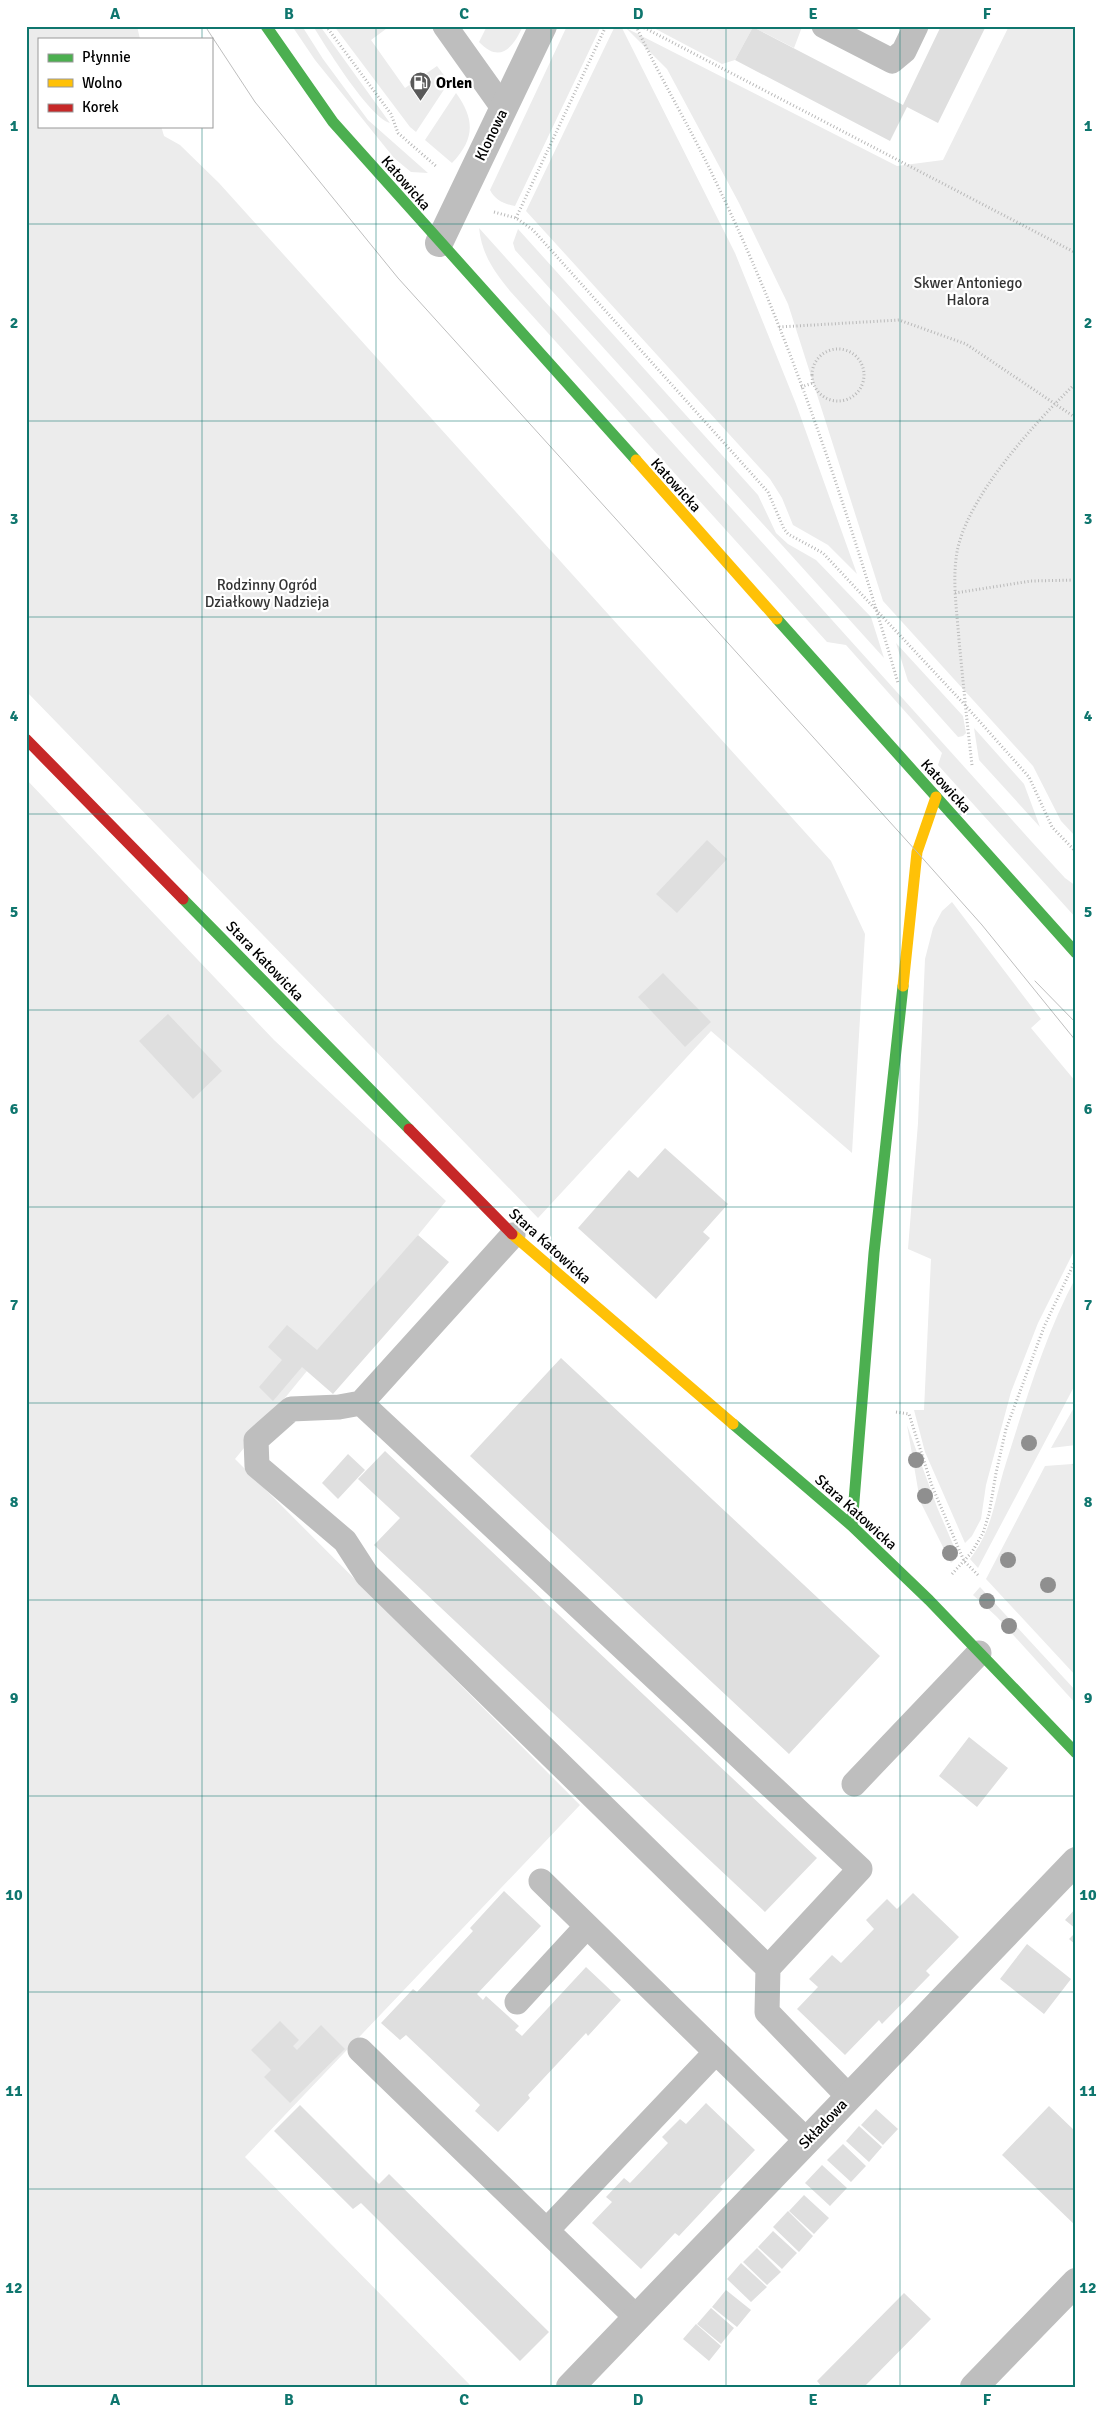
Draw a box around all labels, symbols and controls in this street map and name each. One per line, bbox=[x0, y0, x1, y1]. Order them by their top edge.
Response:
text: A bbox=[110, 4, 121, 24]
text: B bbox=[284, 4, 294, 24]
text: C bbox=[459, 4, 469, 24]
text: D bbox=[633, 4, 644, 24]
text: E bbox=[808, 4, 818, 24]
text: F bbox=[983, 4, 992, 24]
legend bbox=[38, 38, 212, 128]
text: Płynnie bbox=[82, 48, 131, 66]
fuel station icon: Orlen bbox=[408, 71, 432, 102]
text: Wolno bbox=[82, 74, 123, 92]
place label: Orlen bbox=[436, 74, 472, 92]
text: Korek bbox=[82, 98, 119, 116]
street label: Klonowa bbox=[471, 106, 511, 164]
text: 1 bbox=[10, 116, 19, 136]
text: 1 bbox=[1084, 116, 1093, 136]
street label: Katowicka bbox=[377, 152, 435, 214]
park label: Skwer Antoniego Halora bbox=[914, 274, 1022, 309]
text: 2 bbox=[10, 313, 18, 333]
text: 2 bbox=[1084, 313, 1092, 333]
street label: Katowicka bbox=[647, 454, 705, 516]
text: 3 bbox=[10, 509, 18, 529]
text: 3 bbox=[1084, 509, 1092, 529]
park label: Rodzinny Ogród Działkowy Nadzieja bbox=[205, 576, 329, 611]
text: 4 bbox=[10, 706, 19, 726]
text: 4 bbox=[1084, 706, 1093, 726]
street label: Katowicka bbox=[917, 755, 975, 817]
text: 5 bbox=[10, 902, 18, 922]
text: 5 bbox=[1084, 902, 1092, 922]
street label: Stara Katowicka bbox=[222, 917, 308, 1005]
text: 6 bbox=[10, 1099, 19, 1119]
text: 6 bbox=[1084, 1099, 1093, 1119]
street label: Stara Katowicka bbox=[505, 1205, 595, 1287]
text: 7 bbox=[10, 1295, 19, 1315]
text: 7 bbox=[1084, 1295, 1093, 1315]
street label: Stara Katowicka bbox=[811, 1471, 901, 1553]
text: 8 bbox=[10, 1492, 19, 1512]
text: 8 bbox=[1084, 1492, 1093, 1512]
text: 9 bbox=[10, 1688, 19, 1708]
text: 9 bbox=[1084, 1688, 1093, 1708]
text: 10 bbox=[5, 1885, 23, 1905]
text: 10 bbox=[1079, 1885, 1097, 1905]
text: 11 bbox=[5, 2081, 23, 2101]
text: 11 bbox=[1079, 2081, 1097, 2101]
street label: Składowa bbox=[795, 2095, 851, 2153]
text: 12 bbox=[5, 2278, 23, 2298]
text: 12 bbox=[1079, 2278, 1097, 2298]
text: A bbox=[110, 2390, 121, 2410]
text: B bbox=[284, 2390, 294, 2410]
text: C bbox=[459, 2390, 469, 2410]
text: D bbox=[633, 2390, 644, 2410]
text: E bbox=[808, 2390, 818, 2410]
text: F bbox=[983, 2390, 992, 2410]

